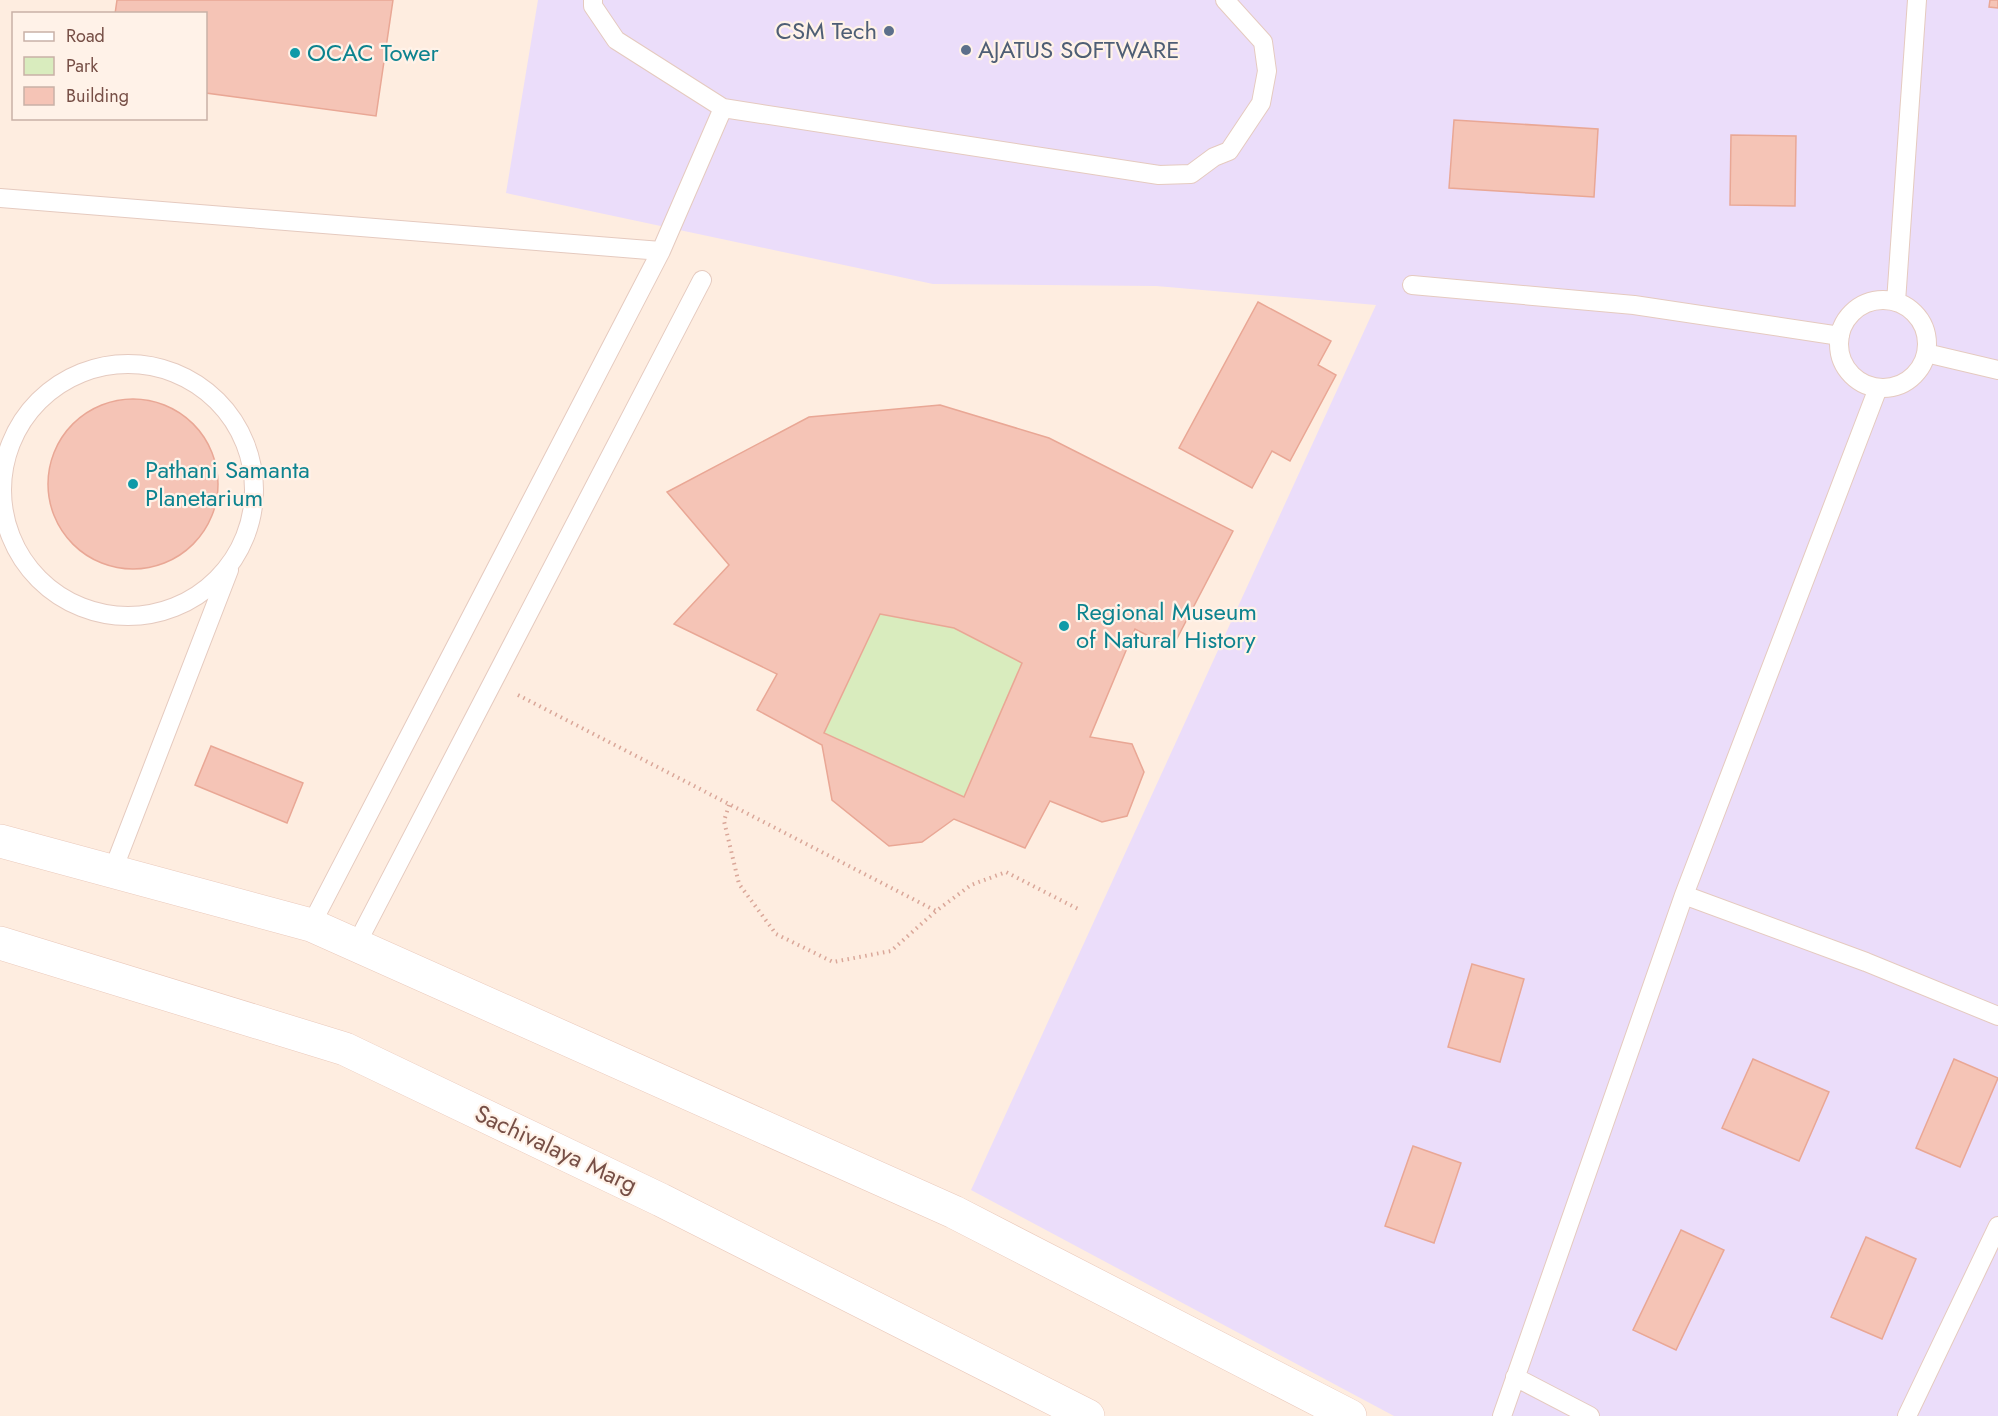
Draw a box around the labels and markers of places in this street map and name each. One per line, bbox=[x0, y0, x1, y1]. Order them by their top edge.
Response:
place label: CSM Tech bbox=[776, 13, 877, 48]
marker: CSM Tech bbox=[882, 24, 896, 38]
place label: AJATUS SOFTWARE bbox=[978, 32, 1179, 67]
place label: OCAC Tower bbox=[307, 35, 440, 70]
marker: AJATUS SOFTWARE bbox=[959, 43, 973, 57]
marker: OCAC Tower bbox=[288, 46, 302, 60]
place label: Pathani Samanta Planetarium bbox=[145, 452, 310, 515]
marker: Pathani Samanta Planetarium bbox=[126, 477, 140, 491]
place label: Regional Museum of Natural History bbox=[1076, 594, 1257, 657]
marker: Regional Museum of Natural History bbox=[1057, 619, 1071, 633]

